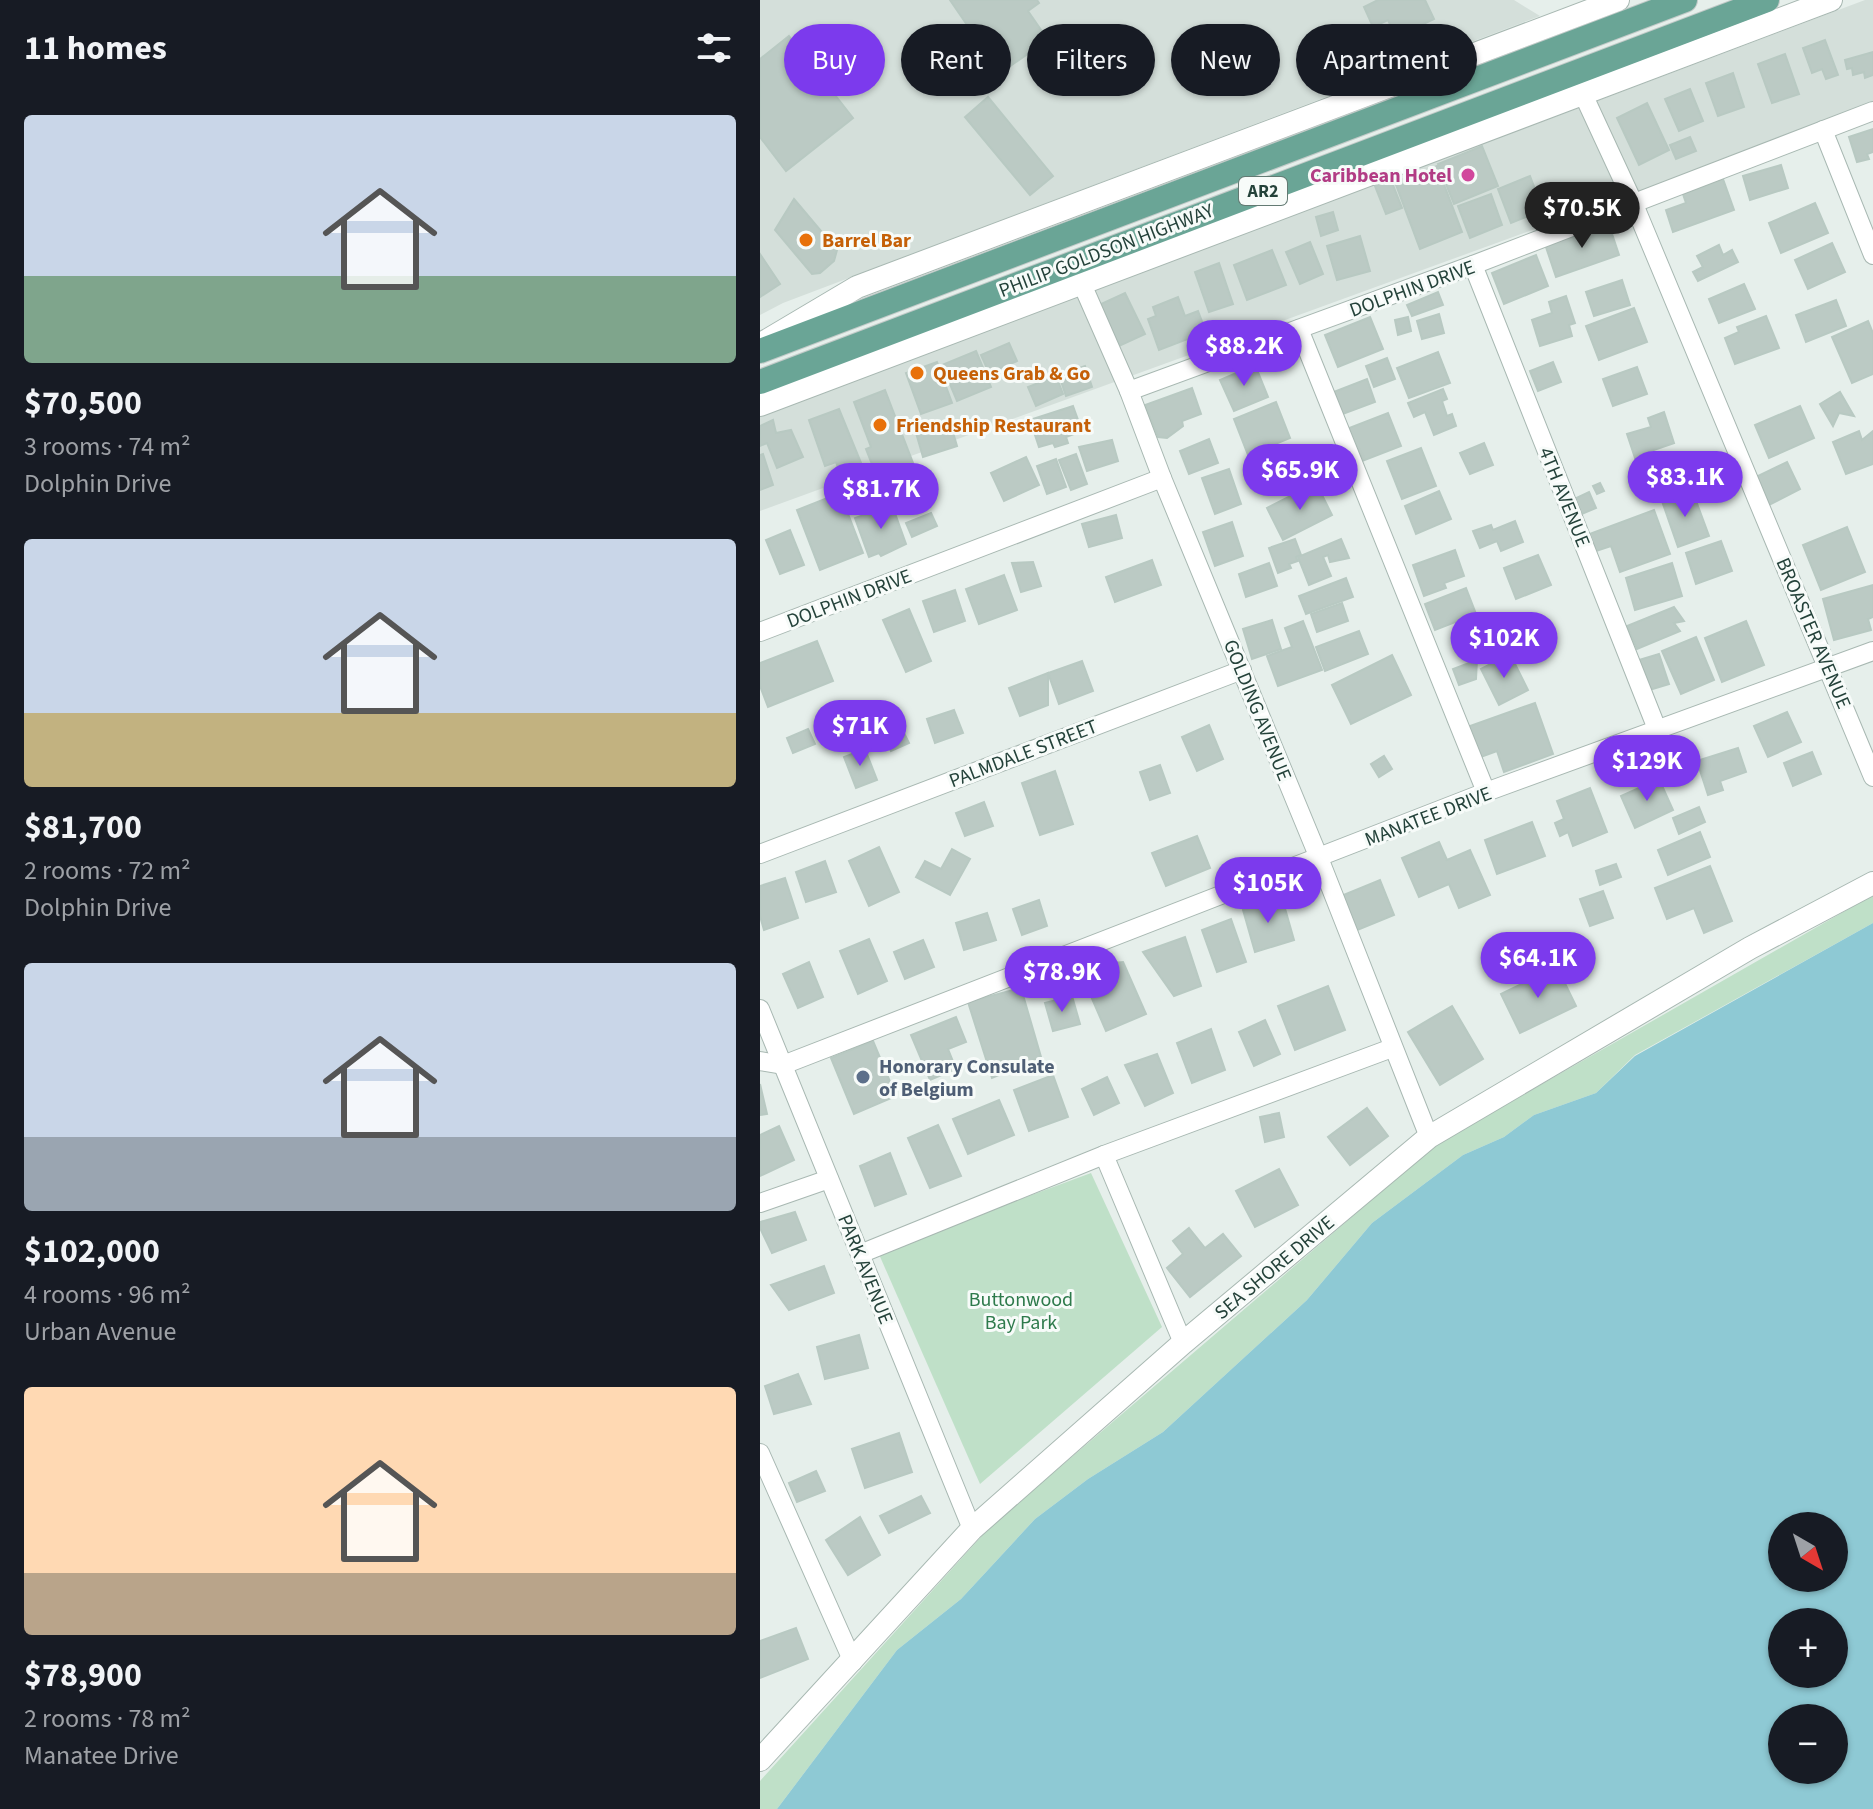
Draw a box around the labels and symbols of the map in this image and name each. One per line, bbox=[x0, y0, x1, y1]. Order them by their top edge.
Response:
place label: Caribbean Hotel bbox=[1310, 162, 1452, 190]
marker: Caribbean Hotel bbox=[1459, 166, 1477, 184]
road number: AR2 bbox=[1239, 177, 1287, 205]
pin: $70.5K bbox=[1517, 182, 1647, 250]
street label: PHILIP GOLDSON HIGHWAY bbox=[995, 197, 1218, 305]
place label: Barrel Bar bbox=[822, 227, 911, 255]
marker: Barrel Bar bbox=[797, 231, 815, 249]
street label: DOLPHIN DRIVE bbox=[1346, 253, 1479, 325]
pin: $88.2K bbox=[1179, 320, 1309, 388]
place label: Queens Grab & Go bbox=[933, 360, 1090, 388]
marker: Queens Grab & Go bbox=[908, 364, 926, 382]
place label: Friendship Restaurant bbox=[896, 412, 1091, 440]
marker: Friendship Restaurant bbox=[871, 416, 889, 434]
street label: 4TH AVENUE bbox=[1531, 443, 1597, 552]
pin: $65.9K bbox=[1235, 444, 1365, 512]
pin: $83.1K bbox=[1620, 451, 1750, 519]
pin: $81.7K bbox=[816, 463, 946, 531]
street label: BROASTER AVENUE bbox=[1769, 553, 1858, 713]
street label: DOLPHIN DRIVE bbox=[783, 562, 916, 636]
pin: $102K bbox=[1448, 612, 1560, 680]
street label: GOLDING AVENUE bbox=[1216, 636, 1298, 785]
pin: $71K bbox=[813, 700, 907, 768]
street label: PALMDALE STREET bbox=[945, 713, 1102, 795]
pin: $129K bbox=[1591, 735, 1703, 803]
street label: MANATEE DRIVE bbox=[1361, 780, 1496, 854]
pin: $105K bbox=[1212, 857, 1324, 925]
pin: $64.1K bbox=[1473, 932, 1603, 1000]
pin: $78.9K bbox=[997, 946, 1127, 1014]
place label: Honorary Consulate of Belgium bbox=[879, 1053, 1055, 1104]
marker: Honorary Consulate of Belgium bbox=[854, 1068, 872, 1086]
street label: SEA SHORE DRIVE bbox=[1209, 1209, 1341, 1326]
street label: PARK AVENUE bbox=[830, 1210, 900, 1328]
park label: Buttonwood Bay Park bbox=[969, 1286, 1073, 1337]
north arrow bbox=[1768, 1512, 1848, 1592]

